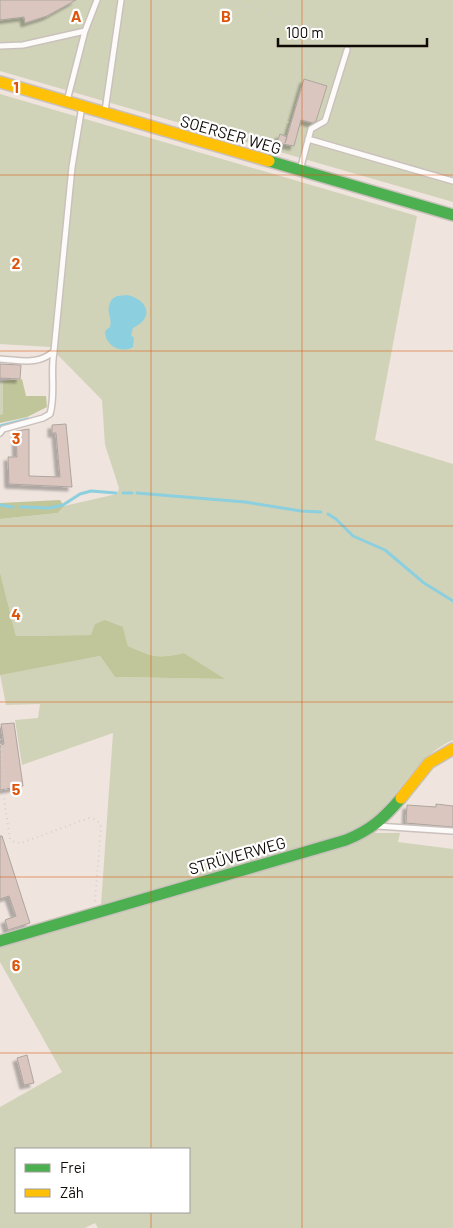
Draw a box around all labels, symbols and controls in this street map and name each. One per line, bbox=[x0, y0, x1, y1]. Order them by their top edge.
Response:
text: A bbox=[71, 6, 82, 25]
text: B bbox=[221, 6, 231, 25]
scale bar bbox=[278, 15, 427, 47]
text: 100 m bbox=[286, 23, 324, 41]
text: 1 bbox=[13, 77, 19, 96]
street label: SOERSER WEG bbox=[178, 111, 284, 157]
text: 2 bbox=[12, 253, 21, 272]
text: 3 bbox=[12, 428, 20, 447]
text: 4 bbox=[11, 604, 21, 623]
text: 5 bbox=[12, 779, 21, 798]
street label: STRÜVERWEG bbox=[186, 832, 288, 878]
text: 6 bbox=[12, 955, 21, 974]
legend bbox=[15, 1148, 190, 1213]
text: Frei bbox=[60, 1158, 86, 1176]
text: Zäh bbox=[60, 1183, 84, 1201]

